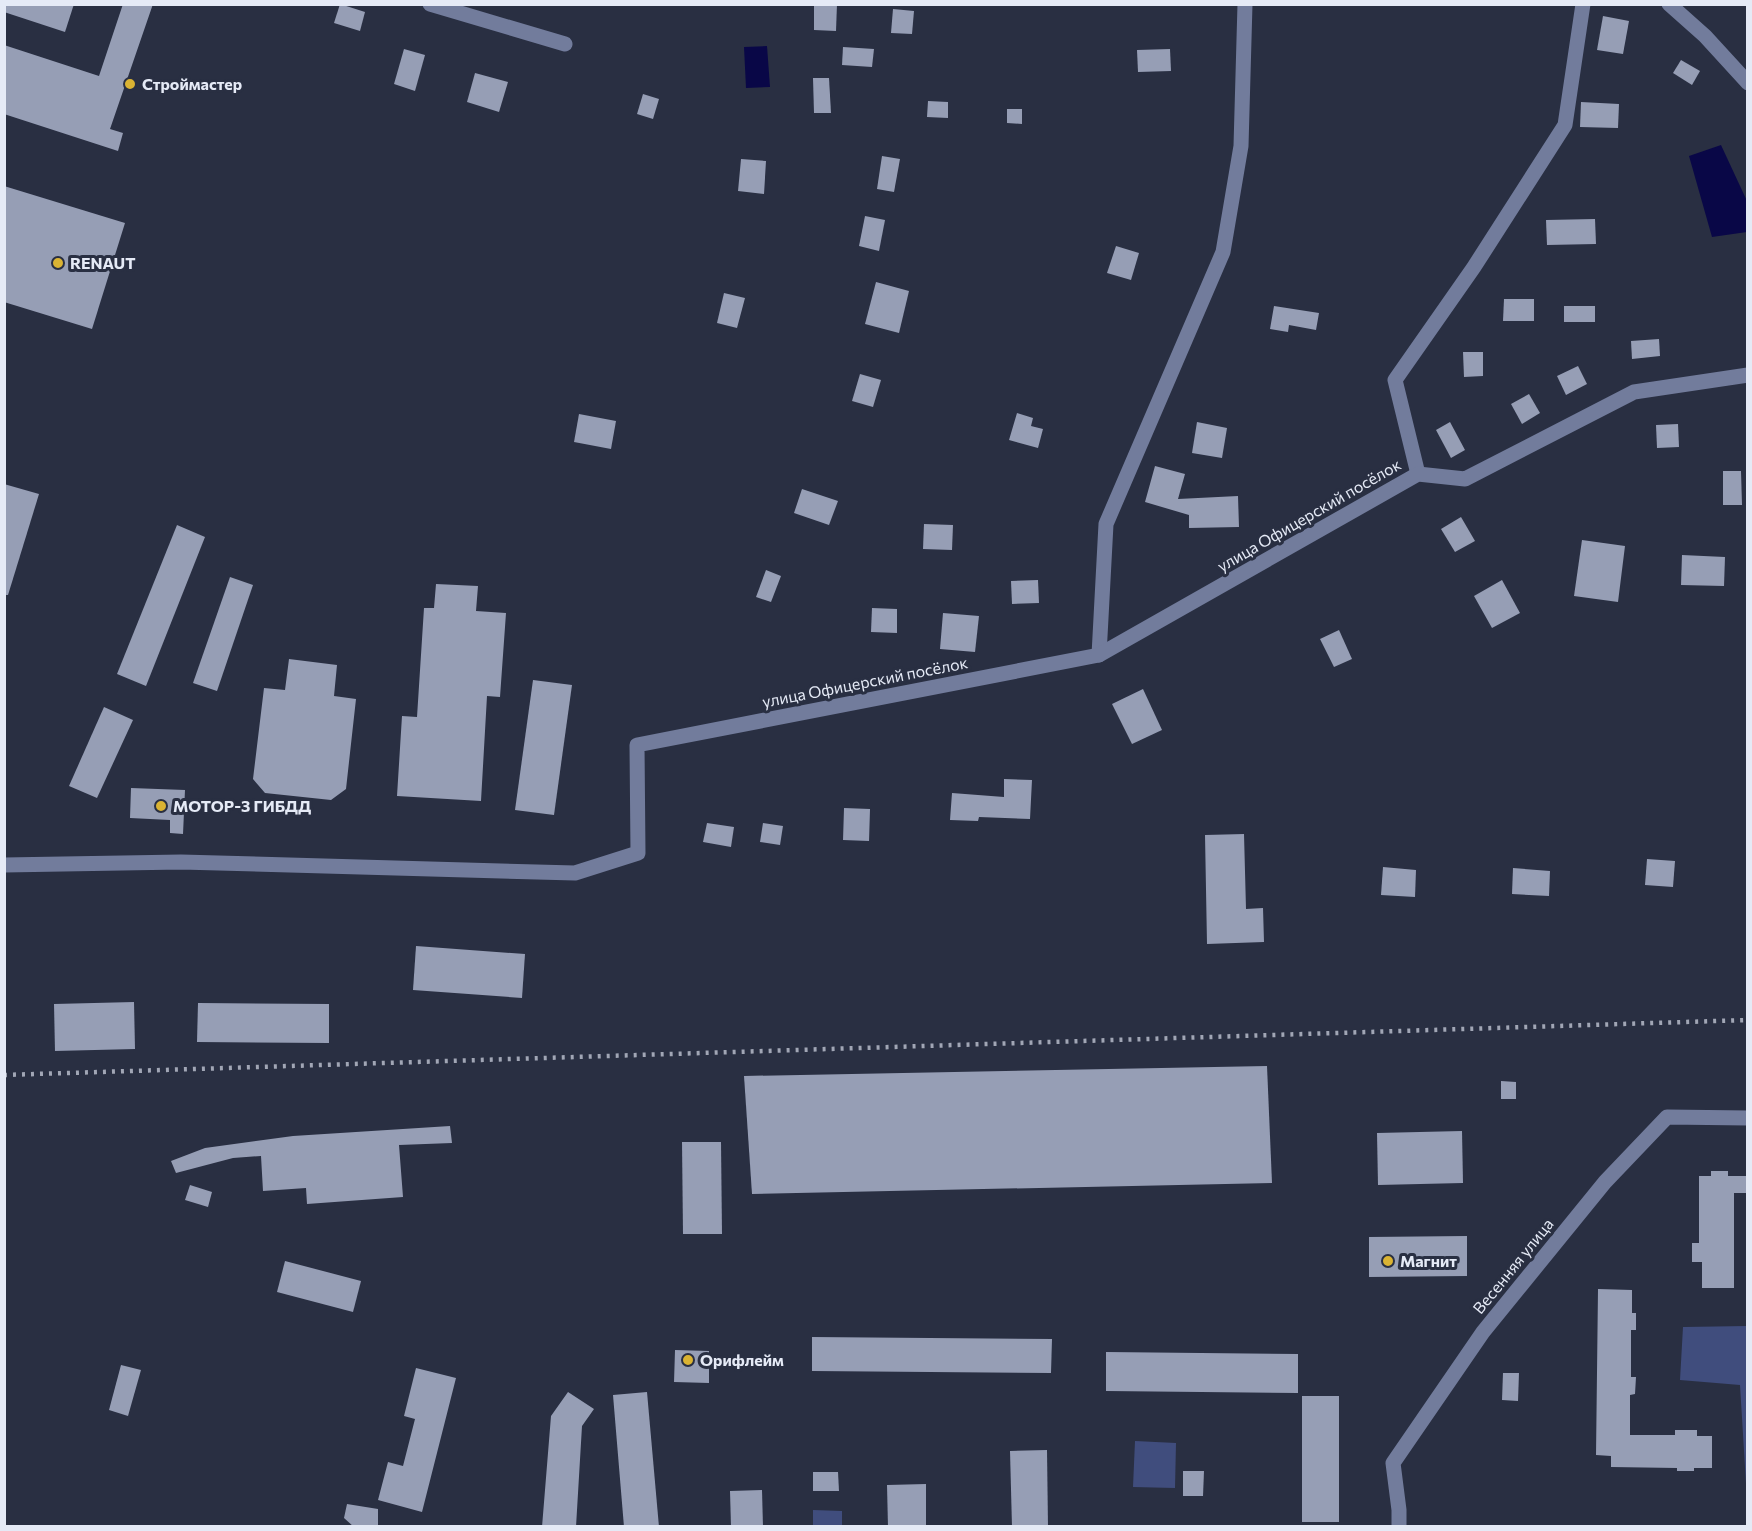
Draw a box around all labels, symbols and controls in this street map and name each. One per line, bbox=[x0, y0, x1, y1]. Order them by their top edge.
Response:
place label: Строймастер bbox=[142, 74, 242, 93]
marker: Строймастер bbox=[123, 77, 137, 91]
place label: RENAUT bbox=[70, 253, 136, 272]
marker: RENAUT bbox=[51, 256, 65, 270]
street label: улица Офицерский посёлок bbox=[1213, 454, 1404, 575]
street label: улица Офицерский посёлок bbox=[760, 652, 970, 711]
place label: МОТОР-3 ГИБДД bbox=[173, 796, 311, 815]
marker: МОТОР-3 ГИБДД bbox=[154, 799, 168, 813]
street label: Весенняя улица bbox=[1468, 1214, 1557, 1317]
place label: Магнит bbox=[1400, 1251, 1457, 1270]
marker: Магнит bbox=[1381, 1254, 1395, 1268]
place label: Орифлейм bbox=[700, 1350, 784, 1369]
marker: Орифлейм bbox=[681, 1353, 695, 1367]

